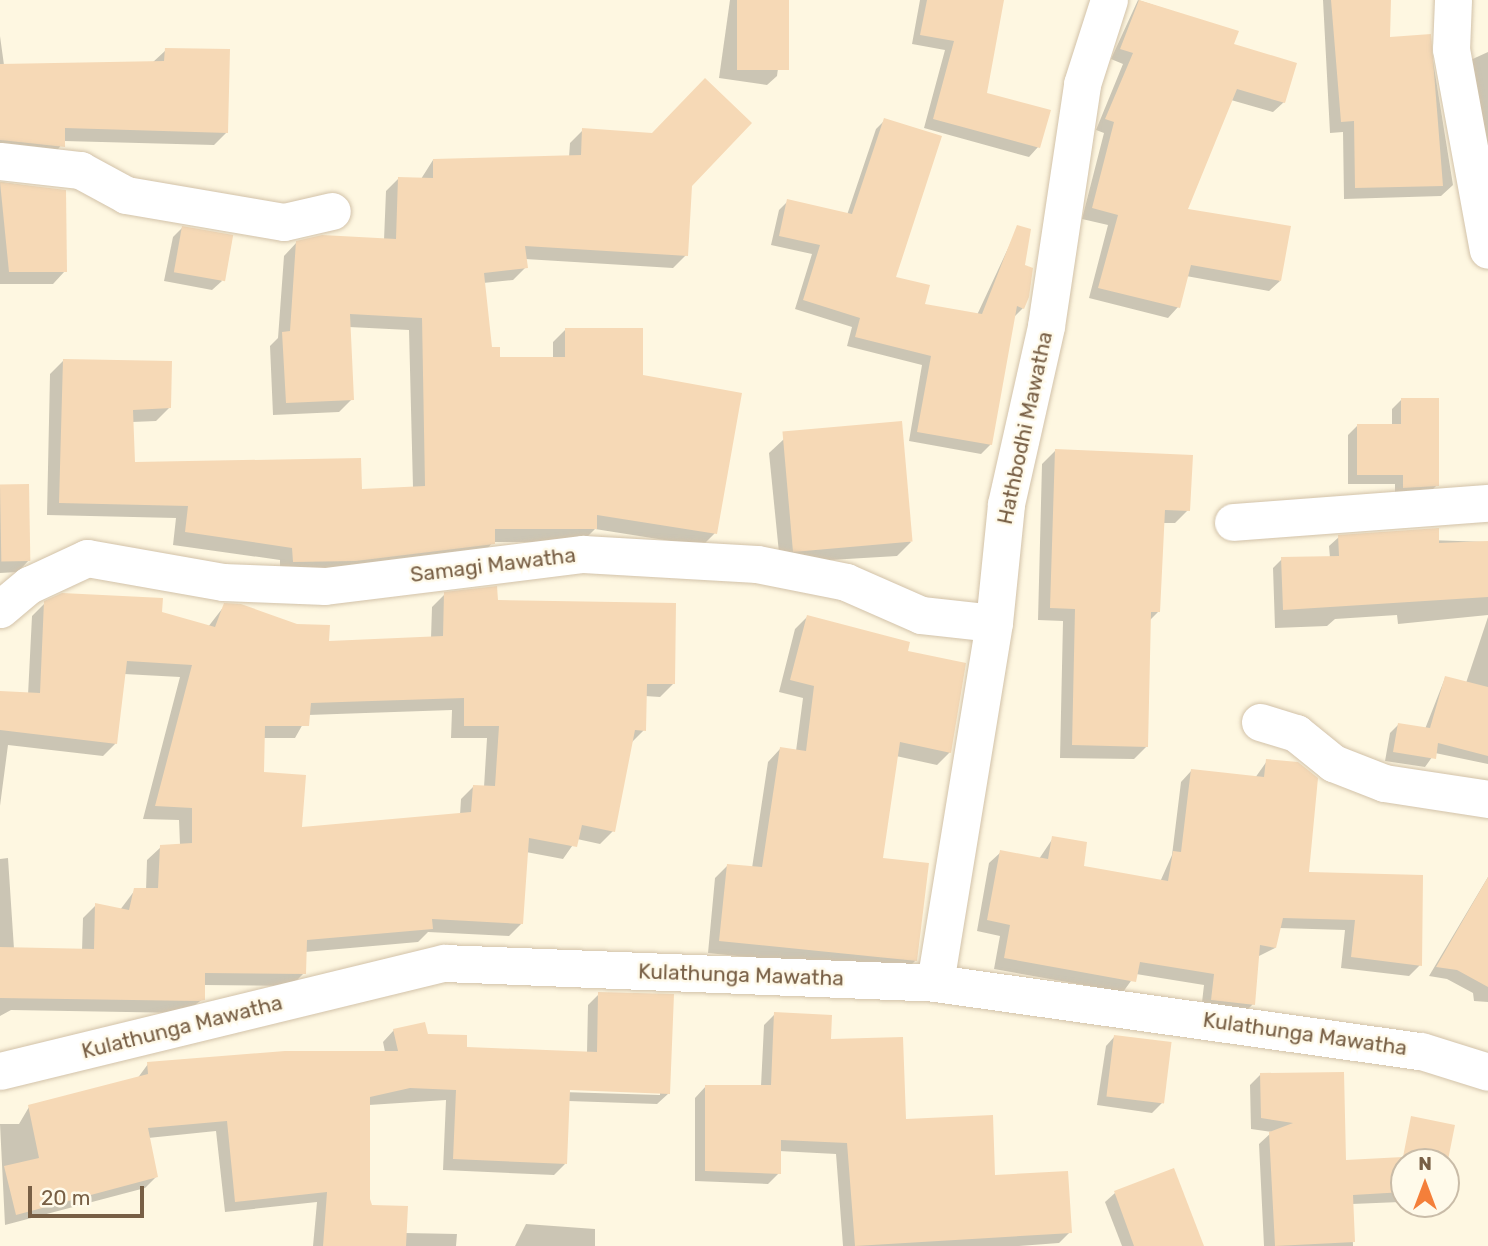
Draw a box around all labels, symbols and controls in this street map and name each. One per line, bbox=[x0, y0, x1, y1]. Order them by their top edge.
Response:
street label: Hathbodhi Mawatha bbox=[992, 329, 1058, 527]
street label: Samagi Mawatha bbox=[409, 542, 577, 588]
street label: Kulathunga Mawatha bbox=[638, 959, 844, 991]
street label: Kulathunga Mawatha bbox=[79, 990, 285, 1064]
street label: Kulathunga Mawatha bbox=[1201, 1007, 1409, 1061]
north arrow bbox=[1390, 1148, 1460, 1218]
text: N bbox=[1418, 1152, 1432, 1175]
scale bar bbox=[32, 1172, 147, 1216]
text: 20 m bbox=[41, 1185, 90, 1210]

